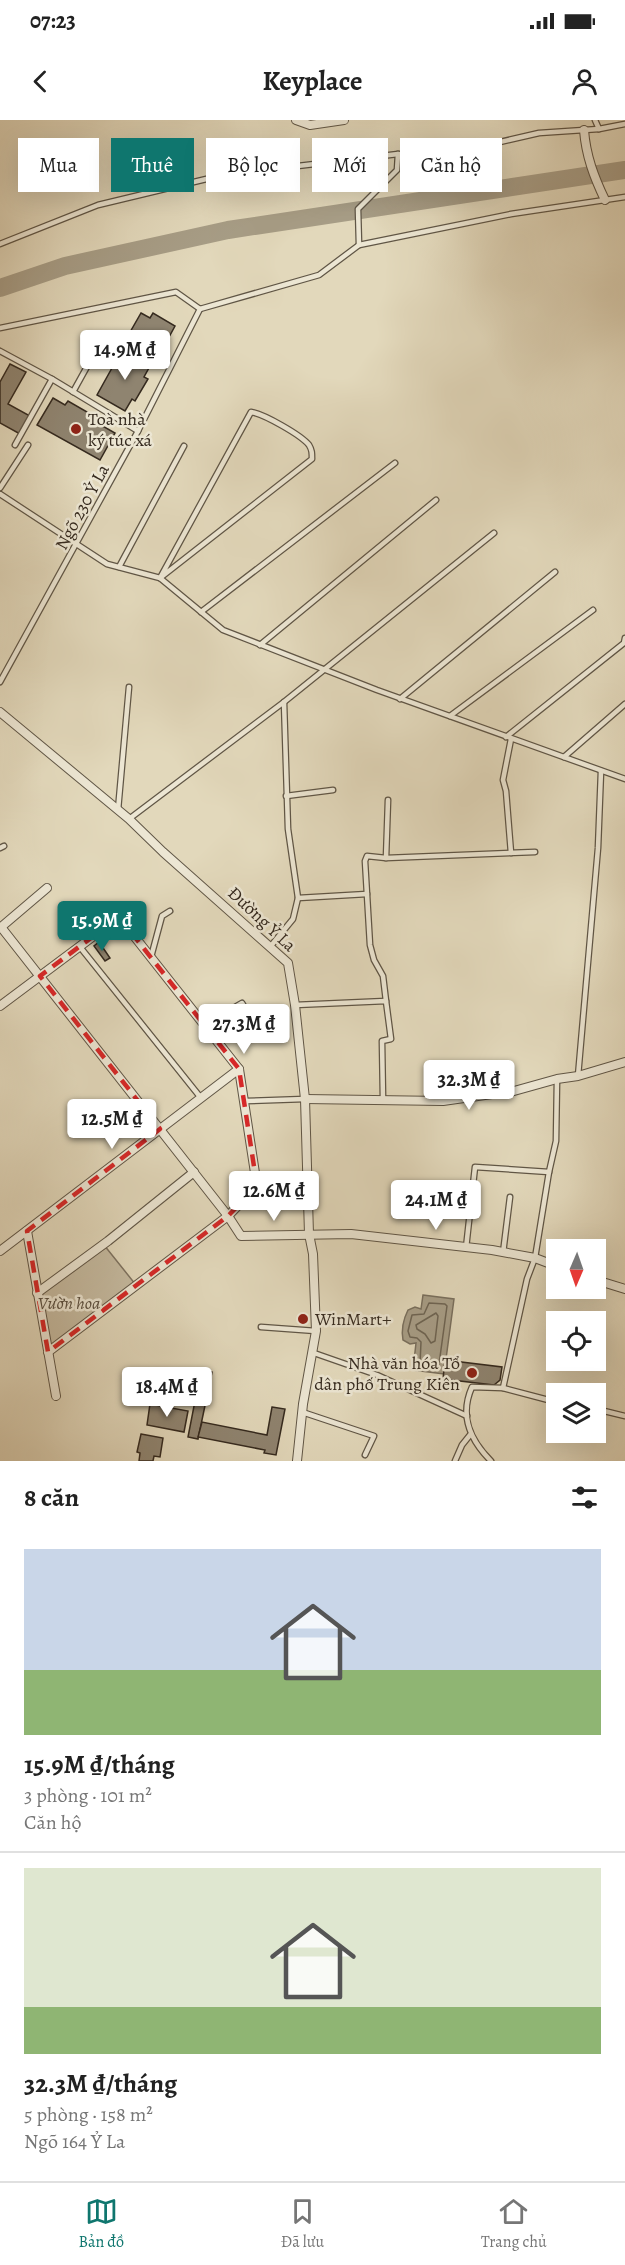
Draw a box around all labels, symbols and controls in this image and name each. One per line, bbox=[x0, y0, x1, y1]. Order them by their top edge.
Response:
text: 07:23 bbox=[30, 6, 76, 36]
text: Keyplace bbox=[262, 63, 363, 99]
icon: back bbox=[24, 65, 57, 98]
icon: person bbox=[568, 65, 601, 98]
chip: Mua bbox=[18, 138, 99, 192]
chip: Thuê bbox=[111, 138, 194, 192]
chip: Bộ lọc bbox=[206, 138, 300, 192]
chip: Mới bbox=[312, 138, 388, 192]
chip: Căn hộ bbox=[400, 138, 502, 192]
pin: 14.9M ₫ bbox=[70, 330, 180, 381]
text: 14.9M ₫ bbox=[94, 336, 156, 363]
place label: Toà nhà ký túc xá bbox=[88, 407, 153, 452]
marker: Toà nhà ký túc xá bbox=[69, 422, 83, 436]
street label: Ngõ 230 Ỷ La bbox=[49, 459, 115, 554]
street label: Đường Ỷ La bbox=[223, 881, 302, 957]
pin: 15.9M ₫ bbox=[47, 901, 157, 952]
text: 15.9M ₫ bbox=[72, 907, 132, 934]
pin: 27.3M ₫ bbox=[189, 1004, 299, 1055]
text: 27.3M ₫ bbox=[213, 1010, 275, 1037]
pin: 32.3M ₫ bbox=[414, 1060, 524, 1111]
text: 32.3M ₫ bbox=[438, 1066, 500, 1093]
pin: 12.5M ₫ bbox=[57, 1099, 167, 1150]
text: 12.5M ₫ bbox=[81, 1105, 143, 1132]
pin: 12.6M ₫ bbox=[219, 1171, 329, 1222]
text: 12.6M ₫ bbox=[243, 1177, 305, 1204]
pin: 24.1M ₫ bbox=[381, 1180, 491, 1231]
text: 24.1M ₫ bbox=[405, 1186, 467, 1213]
north arrow bbox=[546, 1239, 606, 1299]
map controls bbox=[546, 1239, 606, 1443]
park label: Vườn hoa bbox=[38, 1291, 100, 1315]
place label: WinMart+ bbox=[314, 1307, 391, 1331]
button: locate bbox=[546, 1311, 606, 1371]
marker: WinMart+ bbox=[296, 1312, 310, 1326]
place label: Nhà văn hóa Tổ dân phố Trung Kiên bbox=[314, 1351, 460, 1396]
marker: Nhà văn hóa Tổ dân phố Trung Kiên bbox=[465, 1366, 479, 1380]
pin: 18.4M ₫ bbox=[112, 1367, 222, 1418]
text: 18.4M ₫ bbox=[136, 1373, 198, 1400]
button: layers bbox=[546, 1383, 606, 1443]
text: 8 căn bbox=[24, 1480, 79, 1515]
icon: filters bbox=[568, 1481, 601, 1514]
icon: home bbox=[259, 1588, 367, 1696]
text: 15.9M ₫/tháng bbox=[24, 1747, 175, 1782]
text: 3 phòng · 101 m² bbox=[24, 1782, 152, 1809]
text: Căn hộ bbox=[24, 1809, 81, 1836]
icon: home bbox=[259, 1907, 367, 2015]
text: 32.3M ₫/tháng bbox=[24, 2066, 177, 2101]
text: 5 phòng · 158 m² bbox=[24, 2101, 153, 2128]
text: Ngõ 164 Ỷ La bbox=[24, 2128, 125, 2155]
tab: Bản đồ bbox=[78, 2195, 124, 2253]
tab: Đã lưu bbox=[281, 2195, 324, 2253]
tab: Trang chủ bbox=[481, 2195, 547, 2253]

